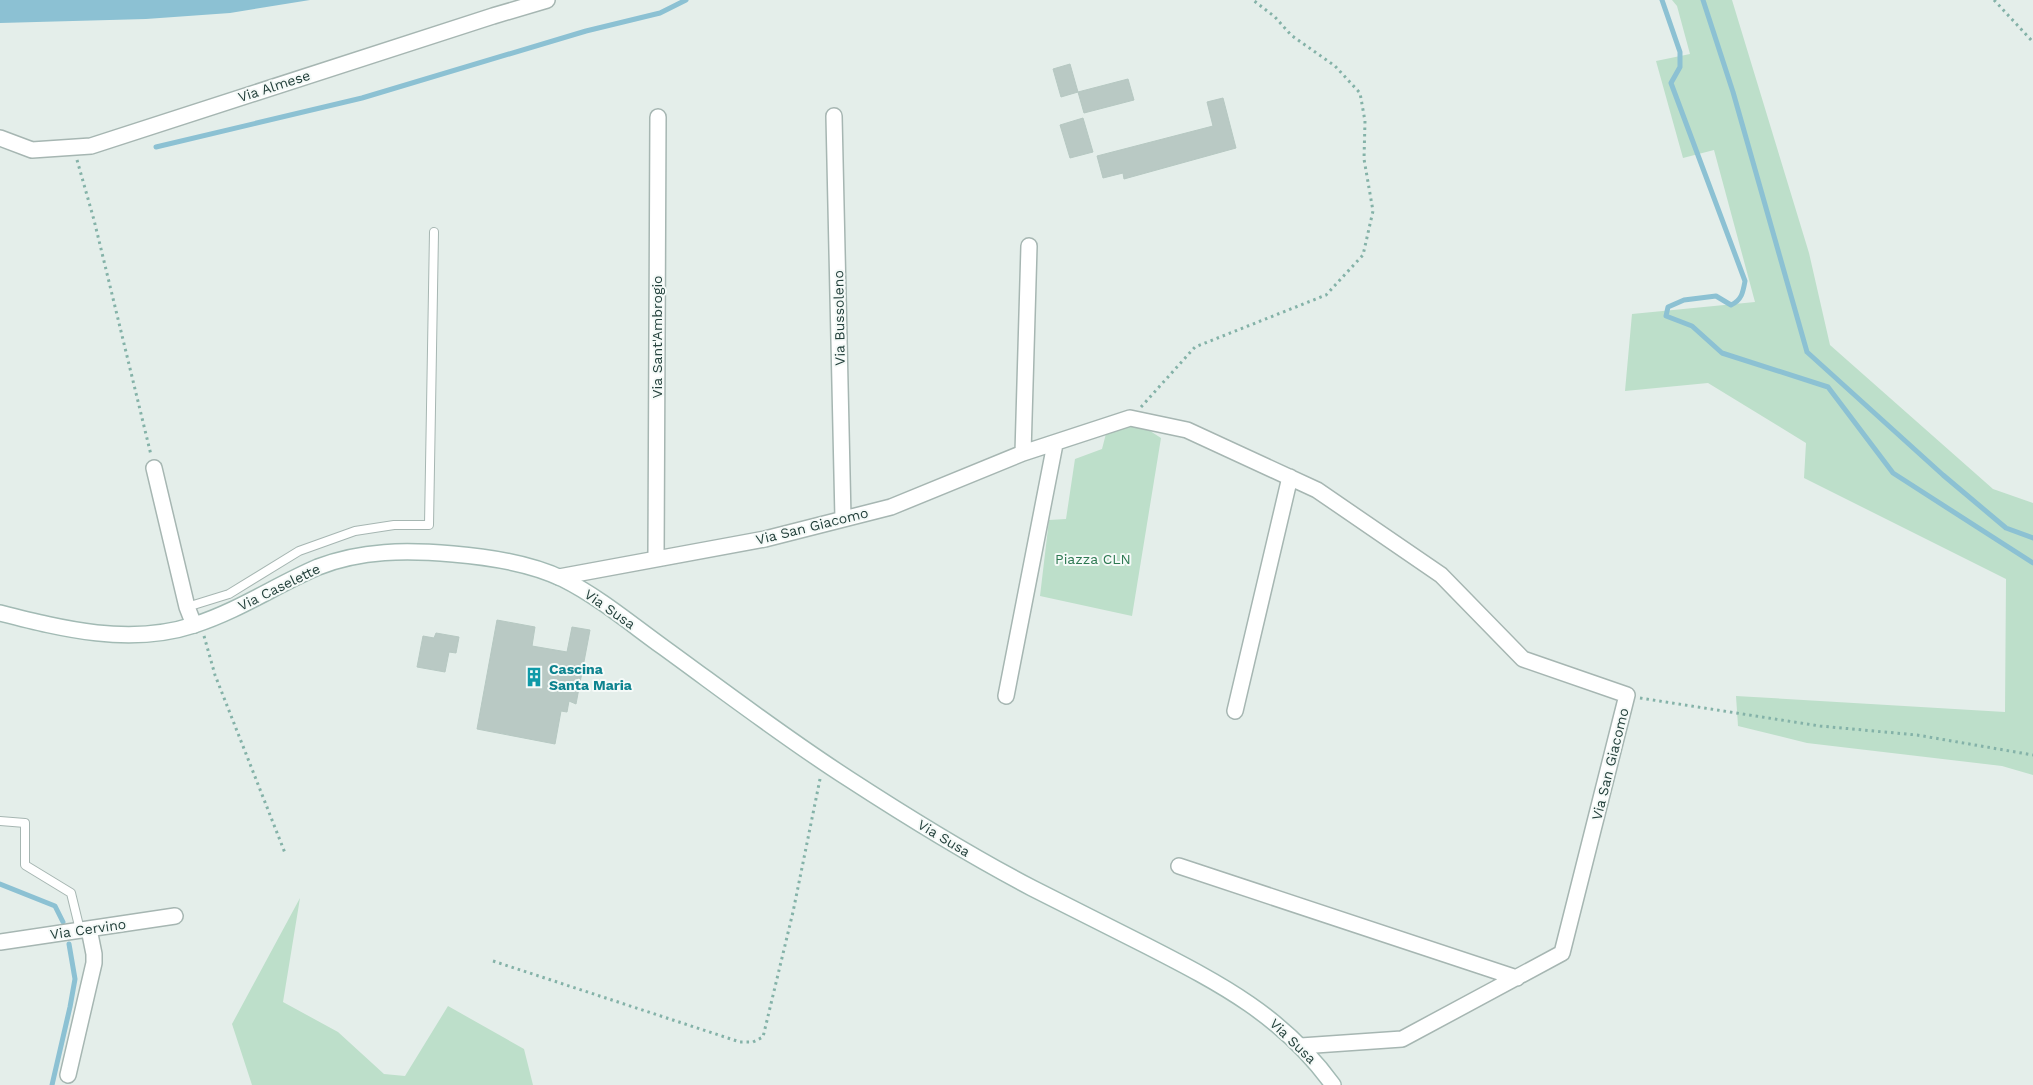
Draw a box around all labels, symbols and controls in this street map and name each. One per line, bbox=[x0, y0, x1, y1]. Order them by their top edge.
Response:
street label: Via Almese bbox=[236, 67, 312, 105]
street label: Via Bussoleno bbox=[830, 270, 848, 366]
street label: Via Sant'Ambrogio bbox=[649, 275, 665, 399]
street label: Via San Giacomo bbox=[754, 504, 870, 548]
park label: Piazza CLN bbox=[1055, 551, 1131, 567]
street label: Via Caselette bbox=[235, 560, 323, 614]
street label: Via Susa bbox=[582, 586, 638, 632]
place label: Cascina Santa Maria bbox=[549, 661, 633, 693]
building icon: Cascina Santa Maria bbox=[523, 666, 545, 688]
street label: Via San Giacomo bbox=[1588, 706, 1632, 822]
street label: Via Susa bbox=[915, 816, 973, 860]
street label: Via Cervino bbox=[49, 916, 127, 942]
street label: Via Susa bbox=[1267, 1015, 1319, 1067]

